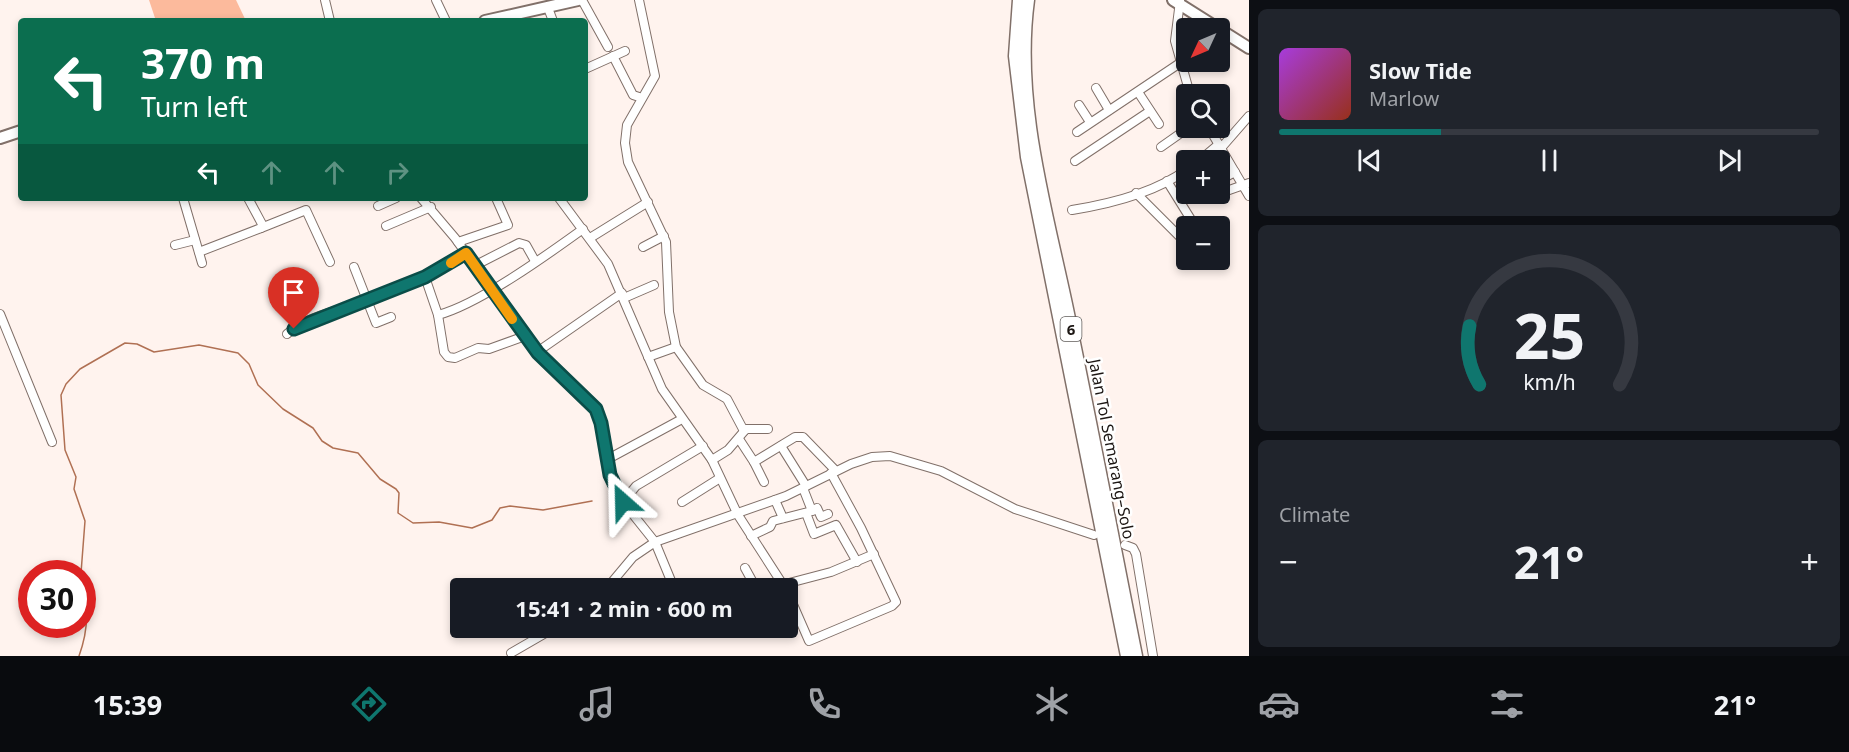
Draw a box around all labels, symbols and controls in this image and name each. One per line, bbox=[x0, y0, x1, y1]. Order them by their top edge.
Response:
north arrow bbox=[1176, 18, 1230, 72]
map controls bbox=[1176, 18, 1230, 270]
text: 370 m bbox=[141, 34, 265, 91]
icon: left bbox=[42, 42, 120, 120]
text: Slow Tide bbox=[1369, 55, 1472, 85]
button: search bbox=[1176, 84, 1230, 138]
text: Marlow bbox=[1369, 85, 1439, 112]
text: Turn left bbox=[141, 88, 247, 125]
icon: previous bbox=[1353, 144, 1386, 177]
icon: pause bbox=[1533, 144, 1566, 177]
icon: next bbox=[1713, 144, 1746, 177]
button: + bbox=[1176, 150, 1230, 204]
icon: left bbox=[192, 156, 225, 189]
icon: ahead bbox=[255, 156, 288, 189]
icon: ahead bbox=[318, 156, 351, 189]
icon: right bbox=[381, 156, 414, 189]
button: − bbox=[1176, 216, 1230, 270]
pin bbox=[268, 267, 319, 329]
icon: arrive bbox=[277, 276, 310, 309]
text: 25 bbox=[1513, 292, 1585, 377]
road number: 6 bbox=[1060, 317, 1082, 341]
street label: Jalan Tol Semarang–Solo bbox=[1083, 355, 1140, 541]
text: km/h bbox=[1523, 367, 1575, 396]
position arrow bbox=[591, 470, 655, 534]
text: Climate bbox=[1279, 501, 1350, 528]
text: 21° bbox=[1514, 531, 1584, 592]
text: − bbox=[1279, 539, 1298, 584]
text: + bbox=[1800, 539, 1819, 584]
speed limit sign: 30 bbox=[18, 560, 96, 638]
text: 15:41 · 2 min · 600 m bbox=[515, 593, 733, 623]
icon: directions bbox=[348, 683, 390, 725]
icon: music bbox=[576, 683, 618, 725]
icon: phone bbox=[803, 683, 845, 725]
icon: climate bbox=[1031, 683, 1073, 725]
icon: car bbox=[1258, 683, 1300, 725]
icon: filters bbox=[1486, 683, 1528, 725]
text: 15:39 bbox=[93, 686, 162, 723]
text: 21° bbox=[1714, 686, 1756, 723]

